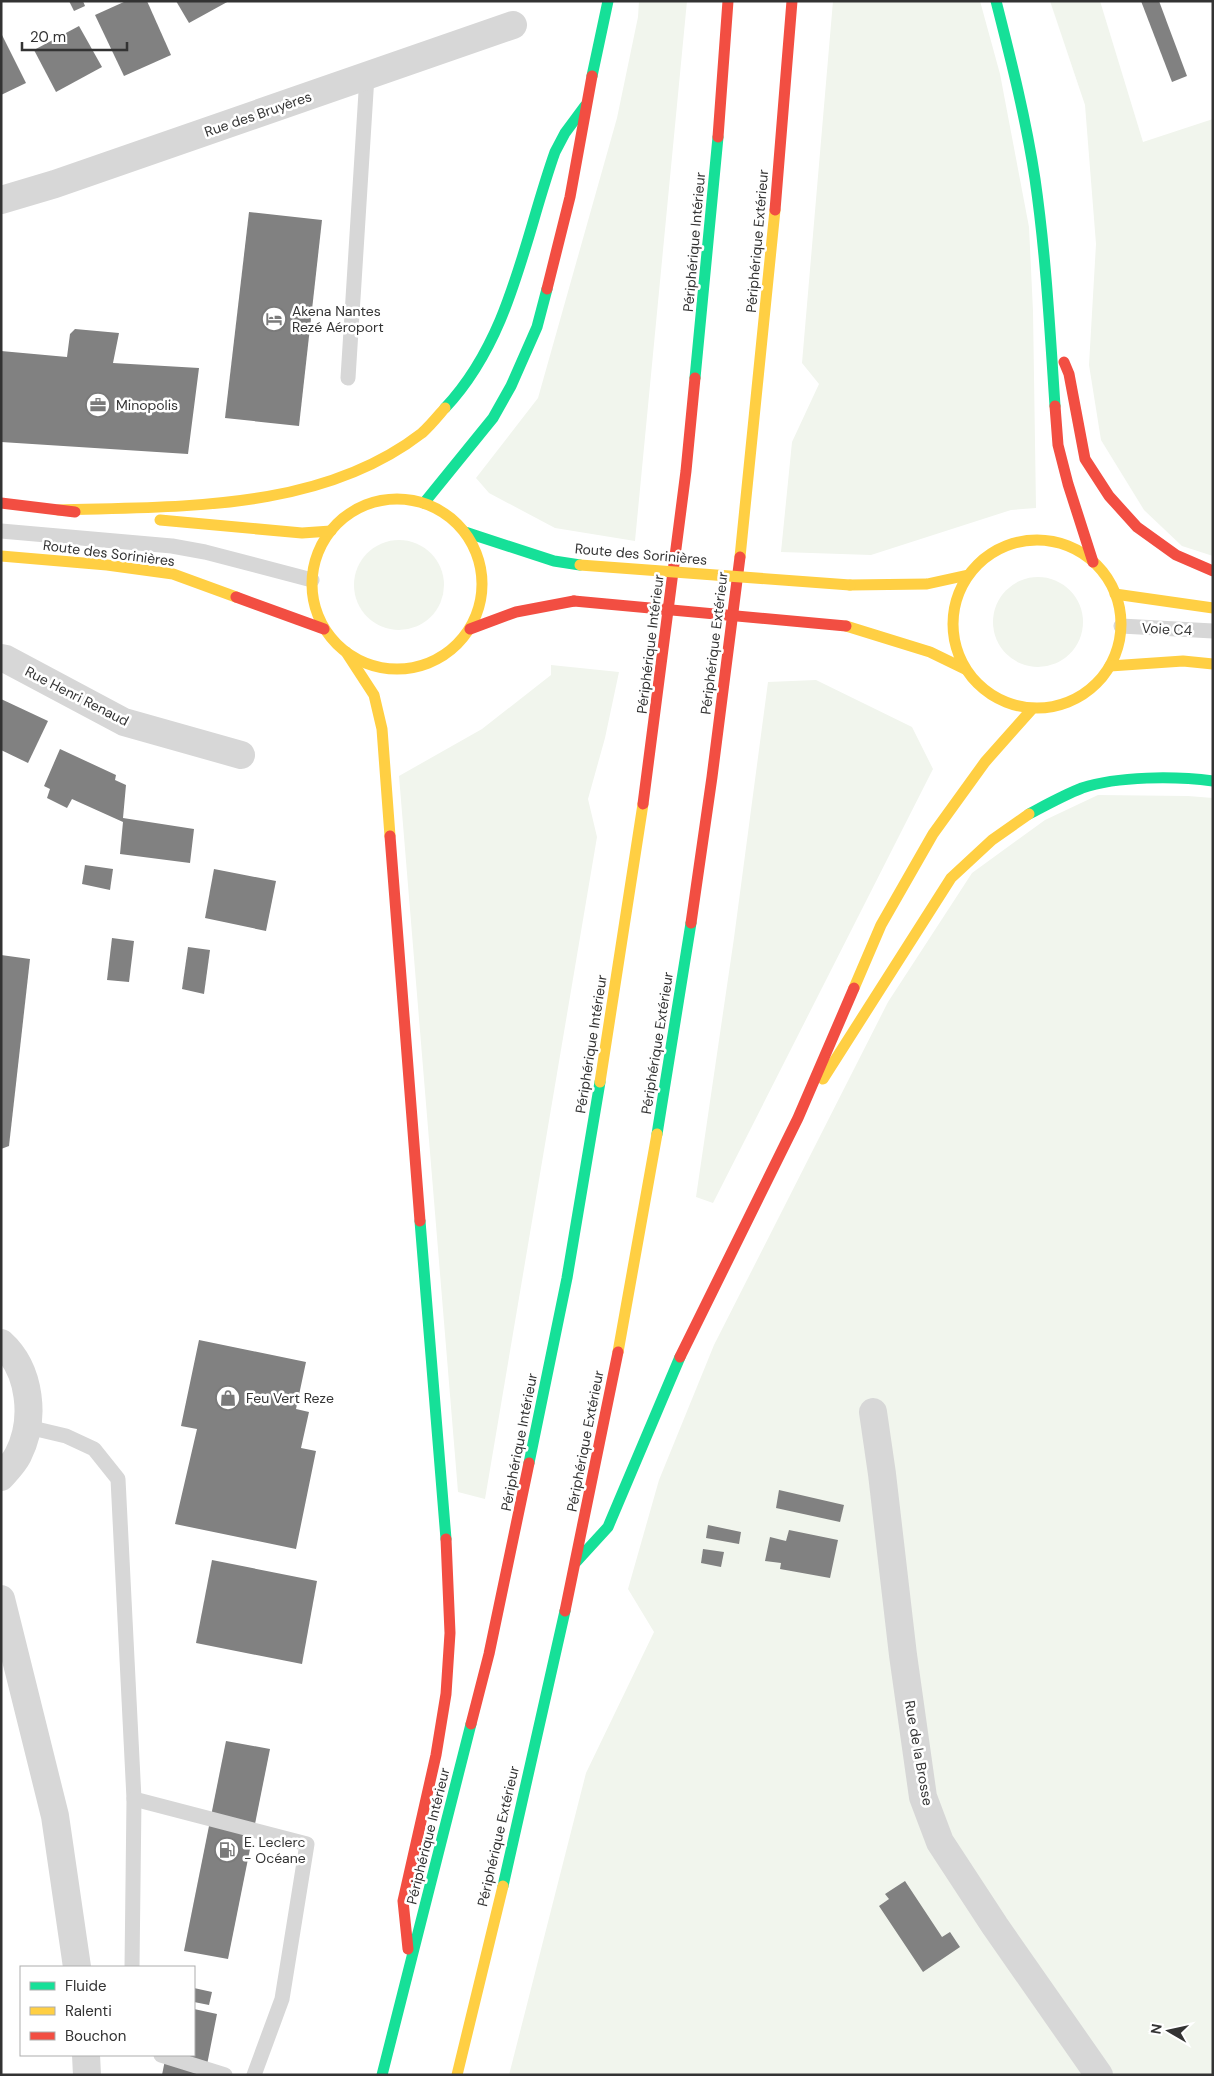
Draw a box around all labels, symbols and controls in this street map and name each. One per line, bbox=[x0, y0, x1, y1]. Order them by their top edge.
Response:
scale bar bbox=[22, 20, 128, 52]
text: 20 m bbox=[30, 27, 66, 47]
street label: Rue des Bruyères bbox=[202, 87, 314, 141]
street label: Périphérique Extérieur bbox=[742, 169, 772, 313]
street label: Périphérique Intérieur bbox=[679, 171, 709, 313]
place label: Akena Nantes Rezé Aéroport bbox=[292, 302, 384, 336]
hotel icon: Akena Nantes Rezé Aéroport bbox=[261, 306, 287, 332]
office icon: Minopolis bbox=[85, 392, 111, 418]
place label: Minopolis bbox=[116, 396, 178, 414]
street label: Route des Sorinières bbox=[42, 536, 176, 570]
street label: Route des Sorinières bbox=[574, 539, 708, 569]
street label: Périphérique Extérieur bbox=[696, 571, 732, 715]
street label: Périphérique Intérieur bbox=[633, 573, 667, 715]
street label: Voie C4 bbox=[1141, 619, 1193, 639]
street label: Rue Henri Renaud bbox=[22, 662, 132, 730]
street label: Périphérique Extérieur bbox=[637, 971, 677, 1115]
street label: Périphérique Intérieur bbox=[571, 973, 611, 1115]
street label: Périphérique Extérieur bbox=[562, 1369, 608, 1513]
street label: Périphérique Intérieur bbox=[497, 1371, 541, 1513]
shop icon: Feu Vert Reze bbox=[215, 1385, 241, 1411]
place label: Feu Vert Reze bbox=[246, 1389, 334, 1407]
street label: Rue de la Brosse bbox=[901, 1699, 937, 1807]
street label: Périphérique Extérieur bbox=[473, 1764, 523, 1908]
street label: Périphérique Intérieur bbox=[402, 1766, 454, 1906]
place label: E. Leclerc - Océane bbox=[244, 1833, 306, 1867]
fuel station icon: E. Leclerc - Océane bbox=[214, 1837, 240, 1863]
legend bbox=[20, 1966, 195, 2056]
text: Fluide bbox=[65, 1976, 107, 1996]
text: Ralenti bbox=[65, 2001, 112, 2021]
north arrow bbox=[1144, 2006, 1194, 2056]
text: N bbox=[1146, 2023, 1166, 2035]
text: Bouchon bbox=[65, 2026, 126, 2046]

